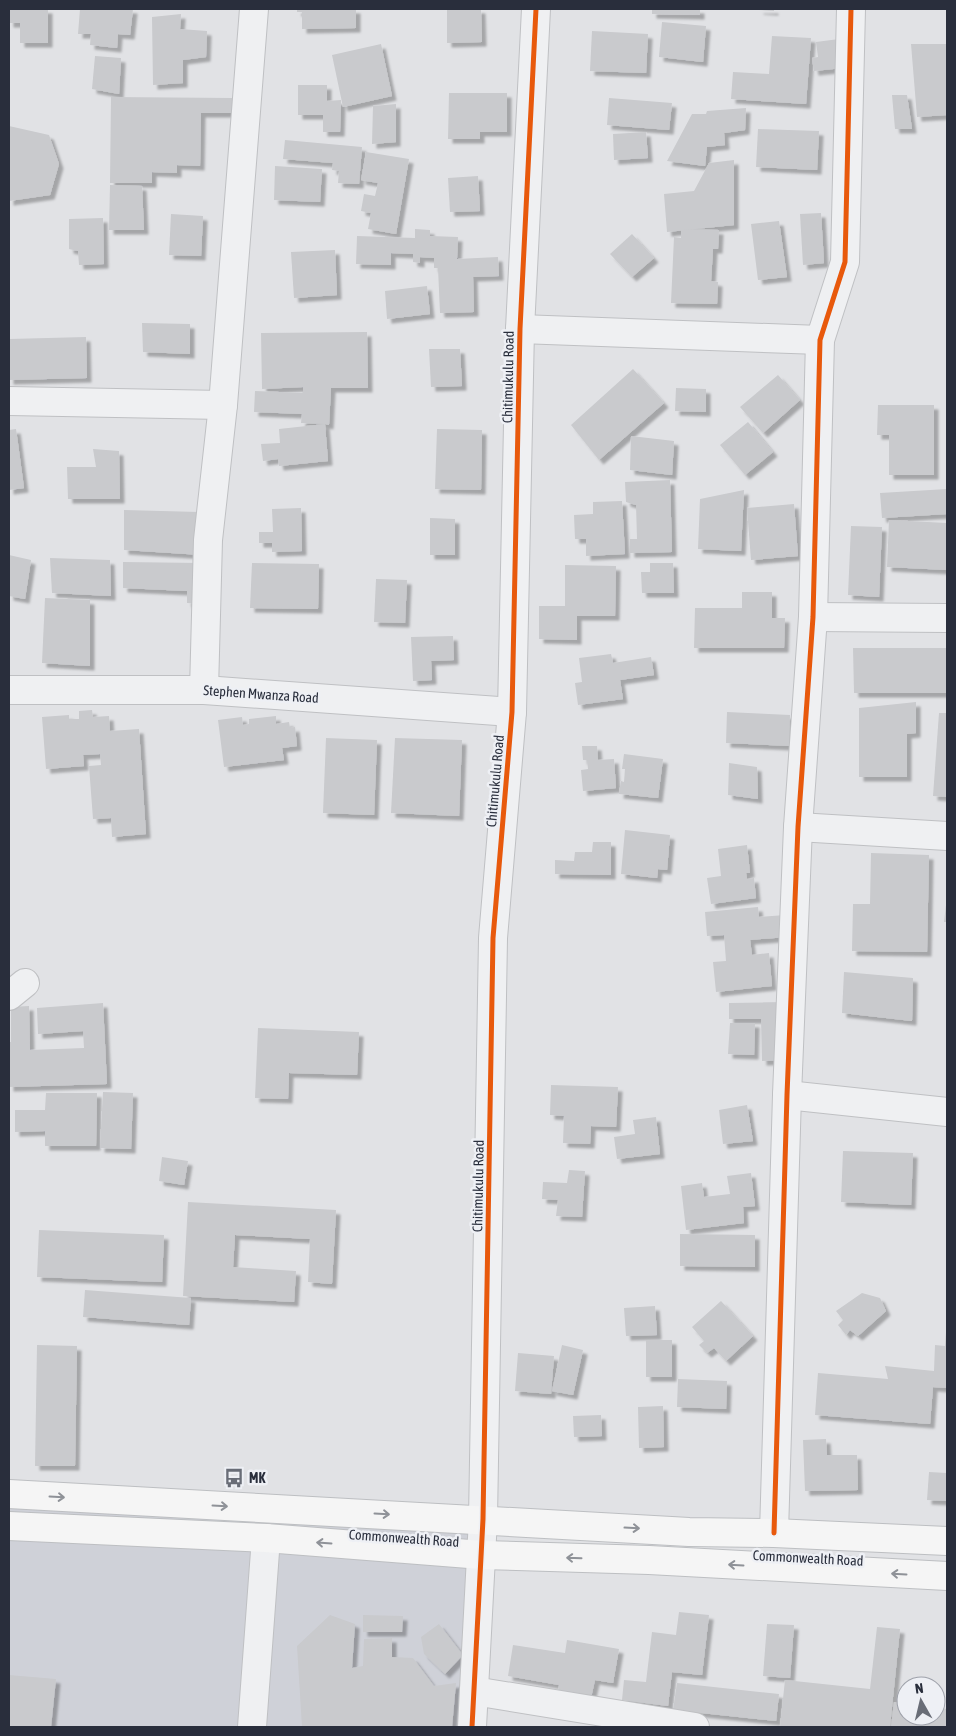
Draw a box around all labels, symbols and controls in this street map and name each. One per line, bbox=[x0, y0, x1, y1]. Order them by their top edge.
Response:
street label: Chitimukulu Road bbox=[499, 331, 517, 423]
street label: Stephen Mwanza Road bbox=[203, 682, 319, 706]
street label: Chitimukulu Road bbox=[483, 734, 507, 828]
street label: Chitimukulu Road bbox=[469, 1140, 487, 1232]
bus stop icon: MK bbox=[223, 1467, 245, 1489]
place label: MK bbox=[249, 1470, 265, 1486]
one-way arrow bbox=[49, 1492, 65, 1501]
one-way arrow bbox=[211, 1502, 227, 1511]
one-way arrow bbox=[374, 1510, 390, 1519]
one-way arrow bbox=[623, 1524, 639, 1533]
street label: Commonwealth Road bbox=[348, 1526, 460, 1550]
one-way arrow bbox=[317, 1538, 333, 1548]
street label: Commonwealth Road bbox=[752, 1547, 864, 1569]
one-way arrow bbox=[566, 1553, 582, 1563]
one-way arrow bbox=[729, 1561, 745, 1570]
one-way arrow bbox=[891, 1569, 907, 1578]
north arrow bbox=[896, 1676, 946, 1726]
text: N bbox=[914, 1680, 924, 1697]

